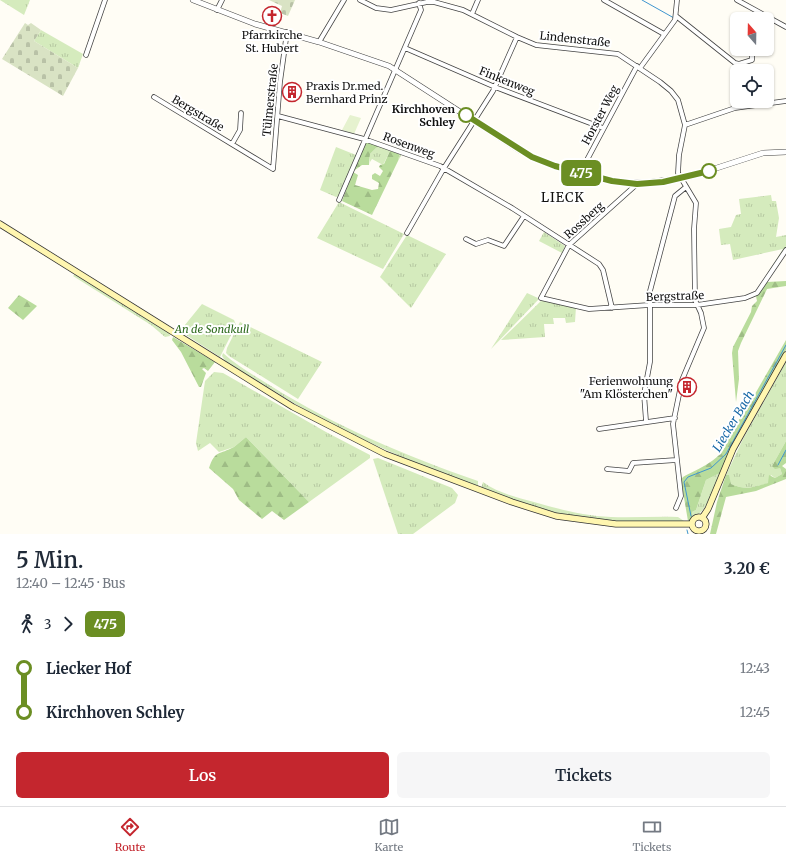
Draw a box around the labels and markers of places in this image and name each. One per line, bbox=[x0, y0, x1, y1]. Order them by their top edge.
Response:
church icon: Pfarrkirche St. Hubert bbox=[261, 5, 283, 27]
place label: Pfarrkirche St. Hubert bbox=[242, 28, 303, 55]
place label: Praxis Dr.med. Bernhard Prinz bbox=[306, 79, 387, 106]
building icon: Praxis Dr.med. Bernhard Prinz bbox=[281, 81, 303, 103]
place label: Kirchhoven Schley bbox=[392, 102, 456, 129]
marker: Kirchhoven Schley bbox=[458, 107, 474, 123]
unlabelled marker bbox=[701, 163, 717, 179]
place label: Ferienwohnung "Am Klösterchen" bbox=[580, 374, 673, 401]
building icon: Ferienwohnung "Am Klösterchen" bbox=[676, 376, 698, 398]

